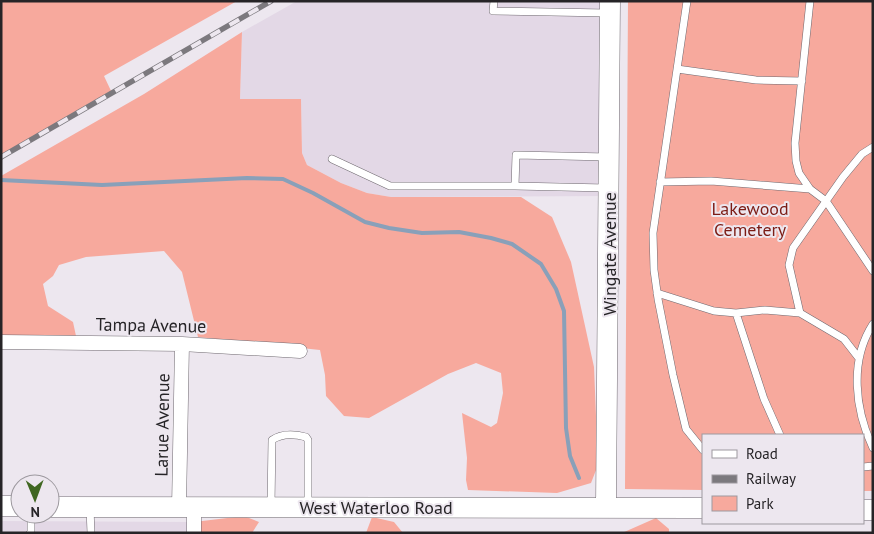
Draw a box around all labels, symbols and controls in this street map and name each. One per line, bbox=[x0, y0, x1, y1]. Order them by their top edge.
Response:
street label: Wingate Avenue bbox=[598, 192, 621, 316]
park label: Lakewood Cemetery bbox=[711, 197, 789, 241]
street label: Tampa Avenue bbox=[95, 313, 207, 337]
street label: Larue Avenue bbox=[150, 373, 174, 477]
legend bbox=[702, 434, 864, 524]
text: Road bbox=[746, 444, 778, 463]
text: Railway bbox=[746, 469, 796, 488]
north arrow bbox=[10, 474, 60, 524]
text: Park bbox=[746, 494, 774, 513]
street label: West Waterloo Road bbox=[299, 496, 453, 519]
text: N bbox=[30, 503, 40, 521]

